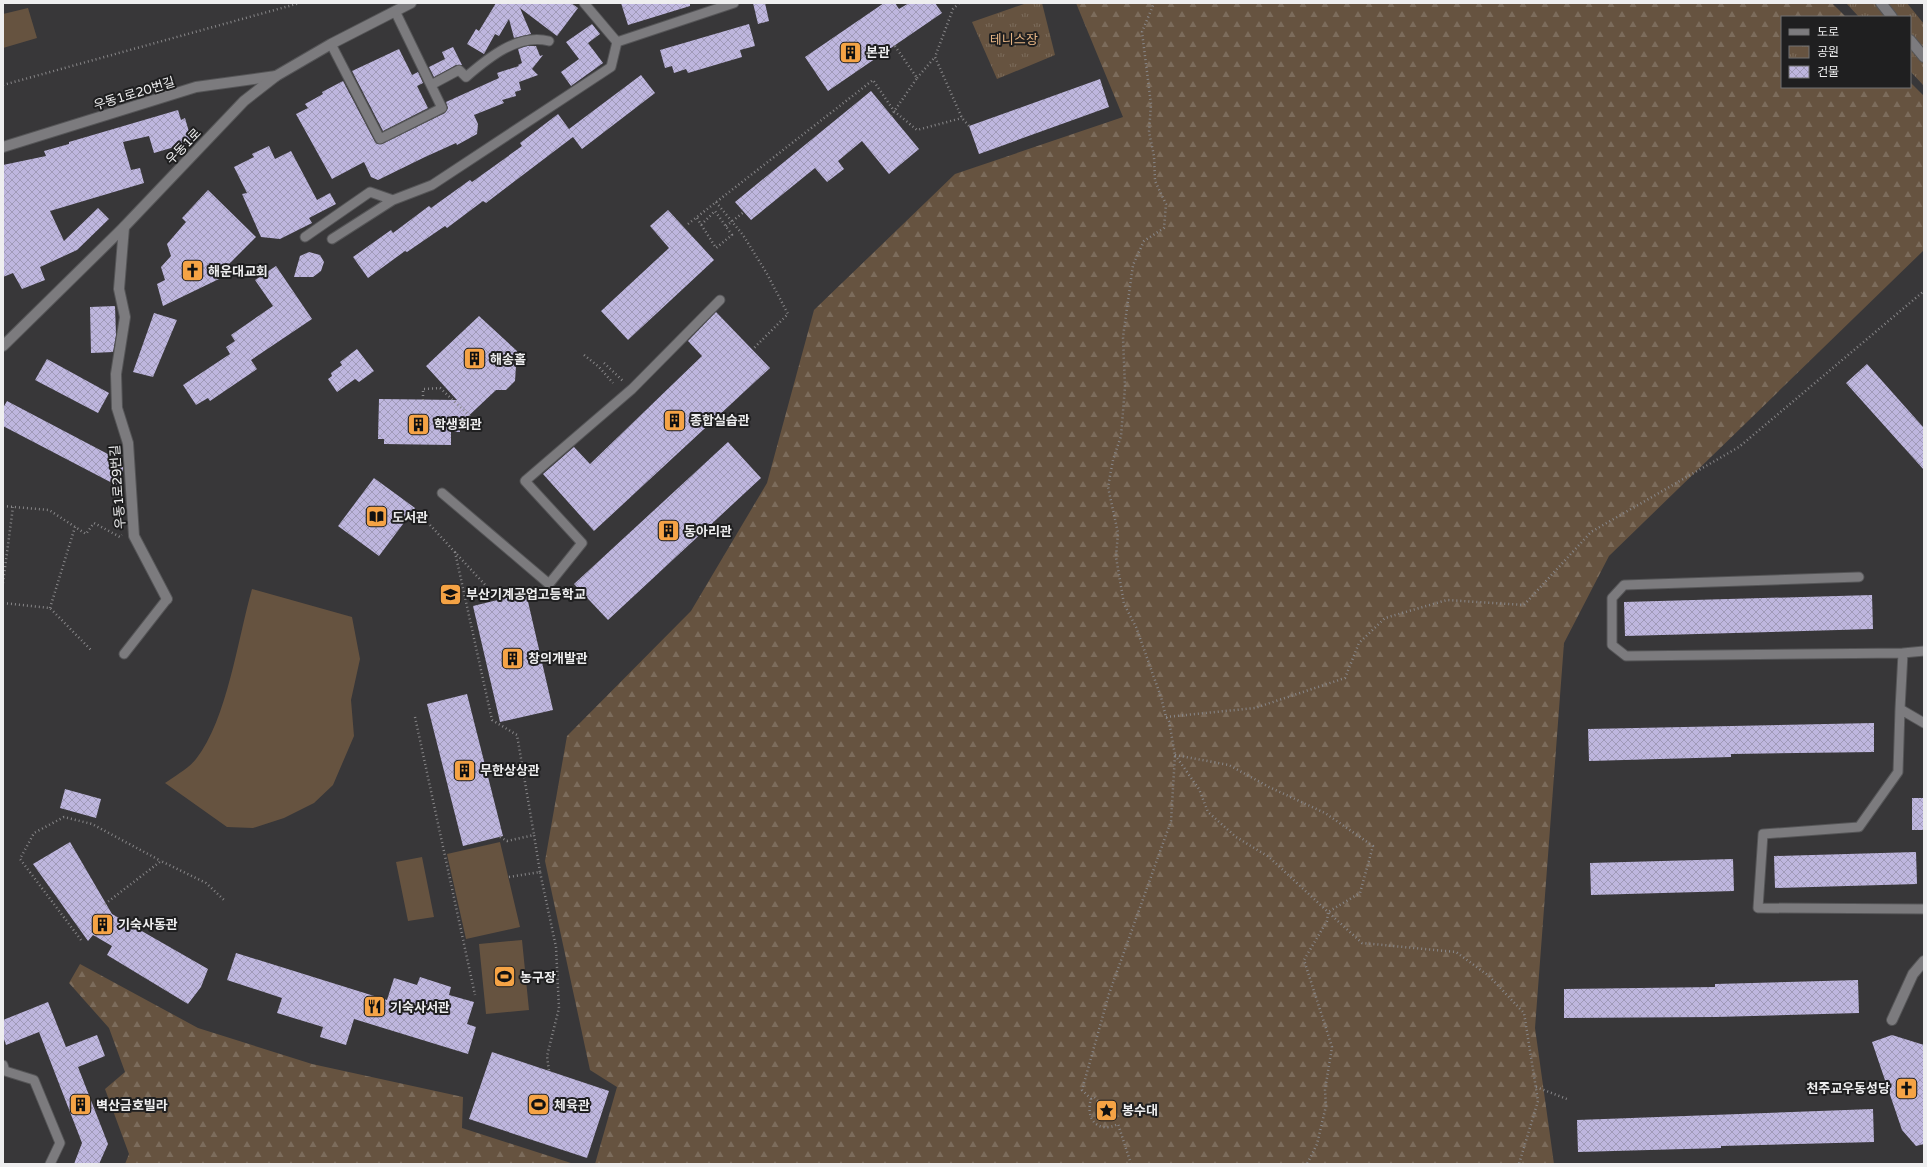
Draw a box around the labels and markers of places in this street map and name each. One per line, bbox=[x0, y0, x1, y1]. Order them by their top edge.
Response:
building icon: 본관 bbox=[837, 39, 863, 65]
place label: 본관 bbox=[866, 45, 890, 61]
church icon: 해운대교회 bbox=[179, 258, 205, 284]
place label: 해운대교회 bbox=[208, 264, 268, 280]
building icon: 해송홀 bbox=[462, 346, 488, 372]
place label: 해송홀 bbox=[490, 352, 526, 368]
building icon: 종합실습관 bbox=[661, 407, 687, 433]
building icon: 학생회관 bbox=[406, 411, 432, 437]
place label: 종합실습관 bbox=[690, 413, 750, 429]
place label: 학생회관 bbox=[434, 417, 482, 433]
library icon: 도서관 bbox=[363, 504, 389, 530]
place label: 도서관 bbox=[392, 510, 428, 526]
building icon: 동아리관 bbox=[655, 518, 681, 544]
place label: 동아리관 bbox=[684, 524, 732, 540]
school or university icon: 부산기계공업고등학교 bbox=[437, 581, 463, 607]
place label: 부산기계공업고등학교 bbox=[466, 587, 586, 603]
building icon: 창의개발관 bbox=[500, 645, 526, 671]
place label: 창의개발관 bbox=[528, 651, 588, 667]
building icon: 무한상상관 bbox=[452, 757, 478, 783]
place label: 무한상상관 bbox=[480, 763, 540, 779]
building icon: 기숙사동관 bbox=[90, 911, 116, 937]
place label: 기숙사동관 bbox=[118, 917, 178, 933]
sports icon: 농구장 bbox=[491, 964, 517, 990]
place label: 농구장 bbox=[520, 970, 556, 986]
restaurant icon: 기숙사서관 bbox=[362, 994, 388, 1020]
place label: 기숙사서관 bbox=[390, 1000, 450, 1016]
church icon: 천주교우동성당 bbox=[1893, 1075, 1919, 1101]
place label: 천주교우동성당 bbox=[1806, 1081, 1890, 1097]
building icon: 벽산금호빌라 bbox=[67, 1092, 93, 1118]
sports icon: 체육관 bbox=[526, 1092, 552, 1118]
place icon: 봉수대 bbox=[1093, 1097, 1119, 1123]
place label: 벽산금호빌라 bbox=[96, 1098, 168, 1114]
place label: 체육관 bbox=[554, 1098, 590, 1114]
place label: 봉수대 bbox=[1122, 1103, 1158, 1119]

